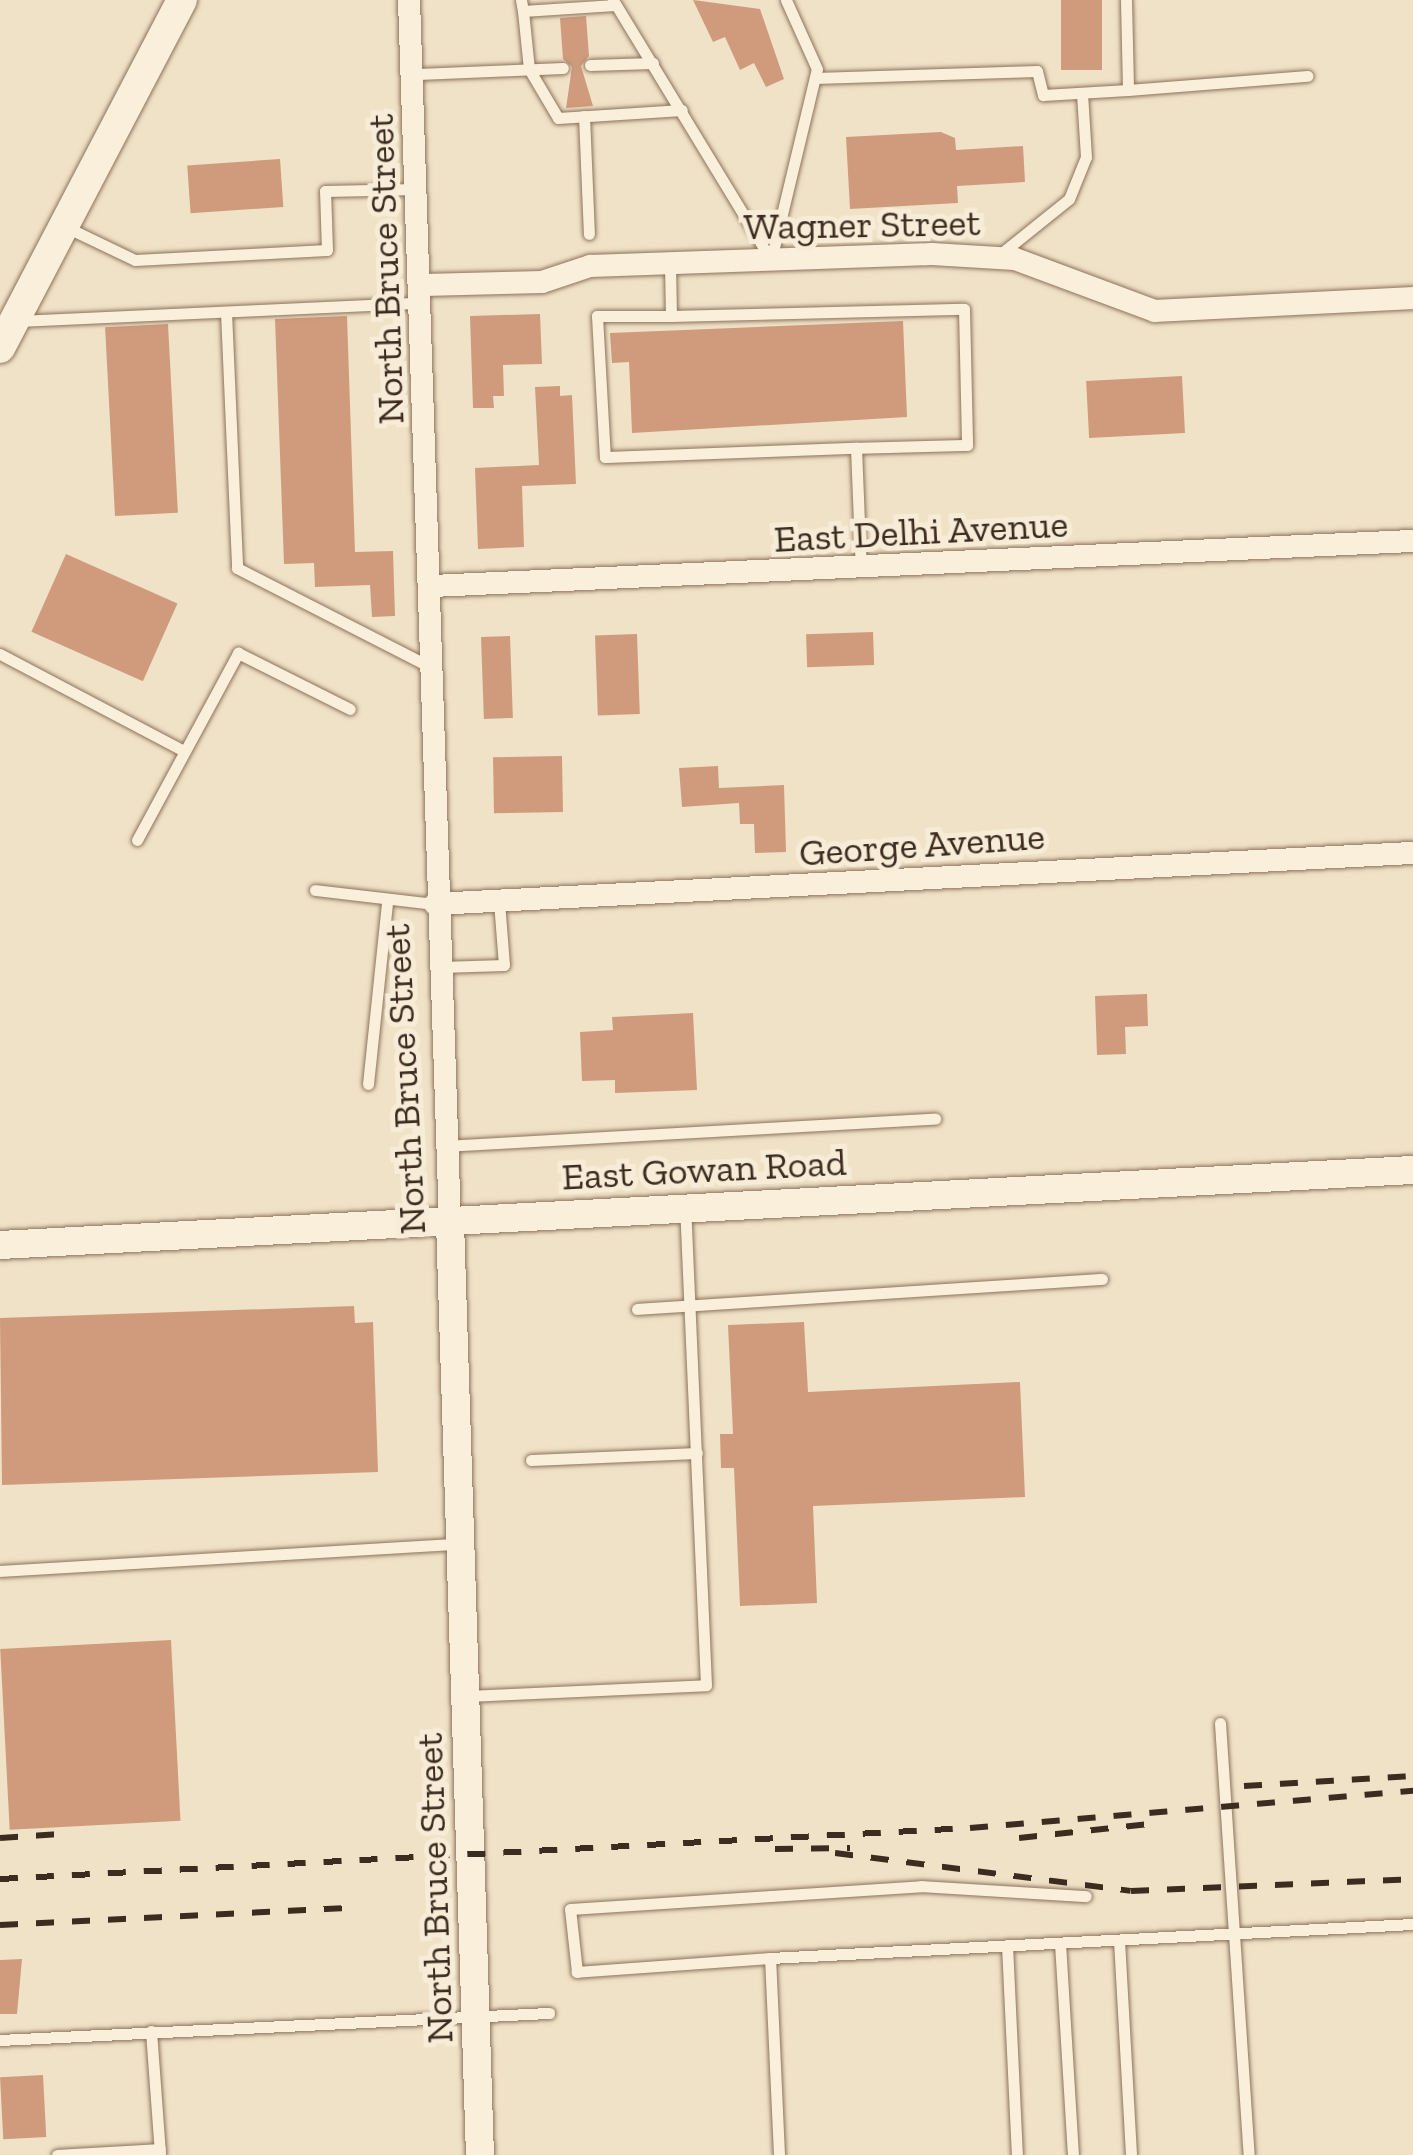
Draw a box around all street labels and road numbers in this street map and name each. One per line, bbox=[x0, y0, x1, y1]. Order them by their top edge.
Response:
street label: North Bruce Street bbox=[358, 113, 414, 425]
street label: Wagner Street bbox=[743, 200, 981, 250]
street label: East Delhi Avenue bbox=[772, 501, 1070, 563]
street label: George Avenue bbox=[797, 814, 1047, 876]
street label: North Bruce Street bbox=[374, 922, 436, 1236]
street label: East Gowan Road bbox=[561, 1140, 847, 1200]
street label: North Bruce Street bbox=[407, 1732, 463, 2044]

